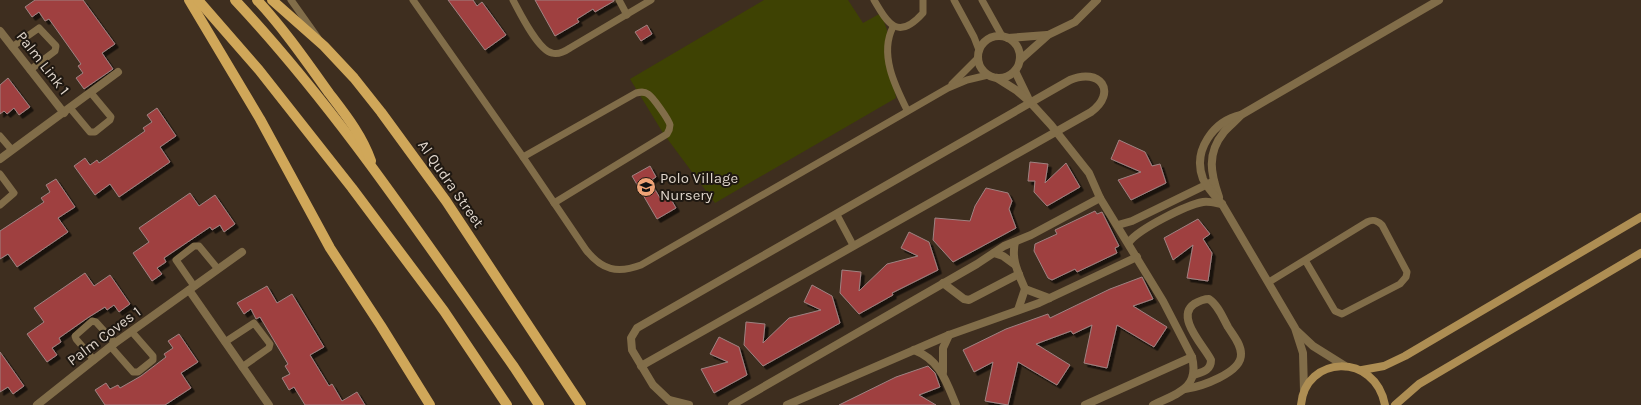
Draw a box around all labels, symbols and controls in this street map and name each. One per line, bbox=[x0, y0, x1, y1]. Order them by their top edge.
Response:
street label: Palm Link 1 bbox=[13, 28, 73, 98]
street label: Al Qudra Street bbox=[414, 137, 488, 231]
place label: Polo Village Nursery bbox=[660, 169, 738, 204]
school or university icon: Polo Village Nursery bbox=[635, 176, 657, 198]
street label: Palm Coves 1 bbox=[64, 303, 144, 369]

